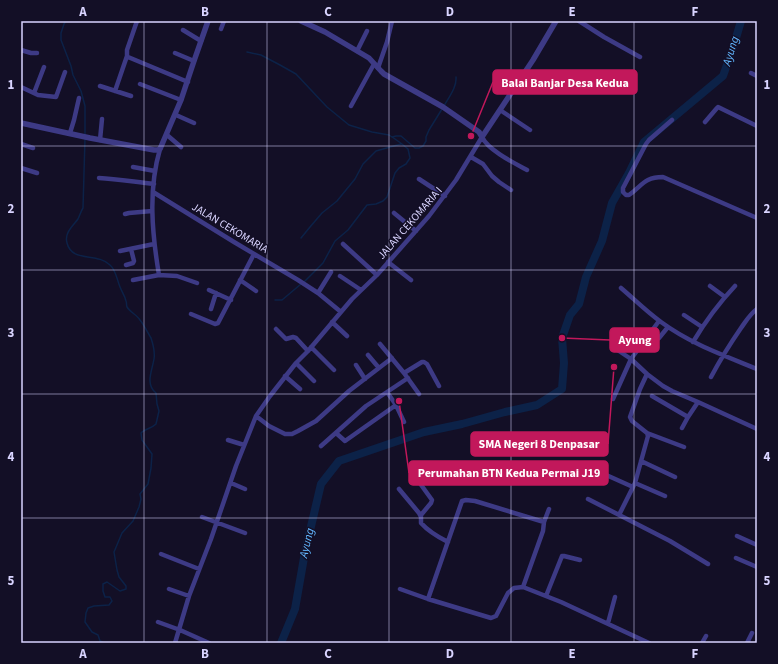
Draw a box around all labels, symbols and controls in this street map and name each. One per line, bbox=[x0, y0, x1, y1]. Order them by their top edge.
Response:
text: A bbox=[78, 3, 87, 21]
text: B bbox=[201, 3, 209, 21]
text: C bbox=[324, 3, 332, 21]
text: D bbox=[446, 3, 454, 21]
text: E bbox=[568, 3, 576, 21]
text: F bbox=[692, 3, 699, 21]
water label: Ayung bbox=[718, 34, 744, 69]
callout: Balai Banjar Desa Kedua bbox=[493, 70, 637, 94]
text: Balai Banjar Desa Kedua bbox=[501, 75, 629, 92]
text: 1 bbox=[8, 76, 15, 94]
text: 1 bbox=[764, 76, 771, 94]
street label: JALAN CEKOMARIA I bbox=[374, 183, 446, 263]
street label: JALAN CEKOMARIA bbox=[189, 199, 271, 257]
text: 2 bbox=[8, 200, 15, 218]
text: 2 bbox=[764, 200, 771, 218]
text: 3 bbox=[8, 324, 15, 342]
text: 3 bbox=[764, 324, 771, 342]
callout: Ayung bbox=[610, 328, 659, 352]
text: Ayung bbox=[617, 332, 652, 349]
callout: SMA Negeri 8 Denpasar bbox=[471, 432, 608, 456]
text: SMA Negeri 8 Denpasar bbox=[479, 436, 600, 453]
text: 4 bbox=[8, 448, 15, 466]
text: 4 bbox=[764, 448, 771, 466]
callout: Perumahan BTN Kedua Permai J19 bbox=[409, 461, 608, 485]
text: Perumahan BTN Kedua Permai J19 bbox=[418, 465, 600, 482]
water label: Ayung bbox=[295, 526, 319, 561]
text: 5 bbox=[8, 572, 15, 590]
text: 5 bbox=[764, 572, 771, 590]
text: A bbox=[78, 645, 87, 663]
text: B bbox=[201, 645, 209, 663]
text: C bbox=[324, 645, 332, 663]
text: D bbox=[446, 645, 454, 663]
text: E bbox=[568, 645, 576, 663]
text: F bbox=[692, 645, 699, 663]

